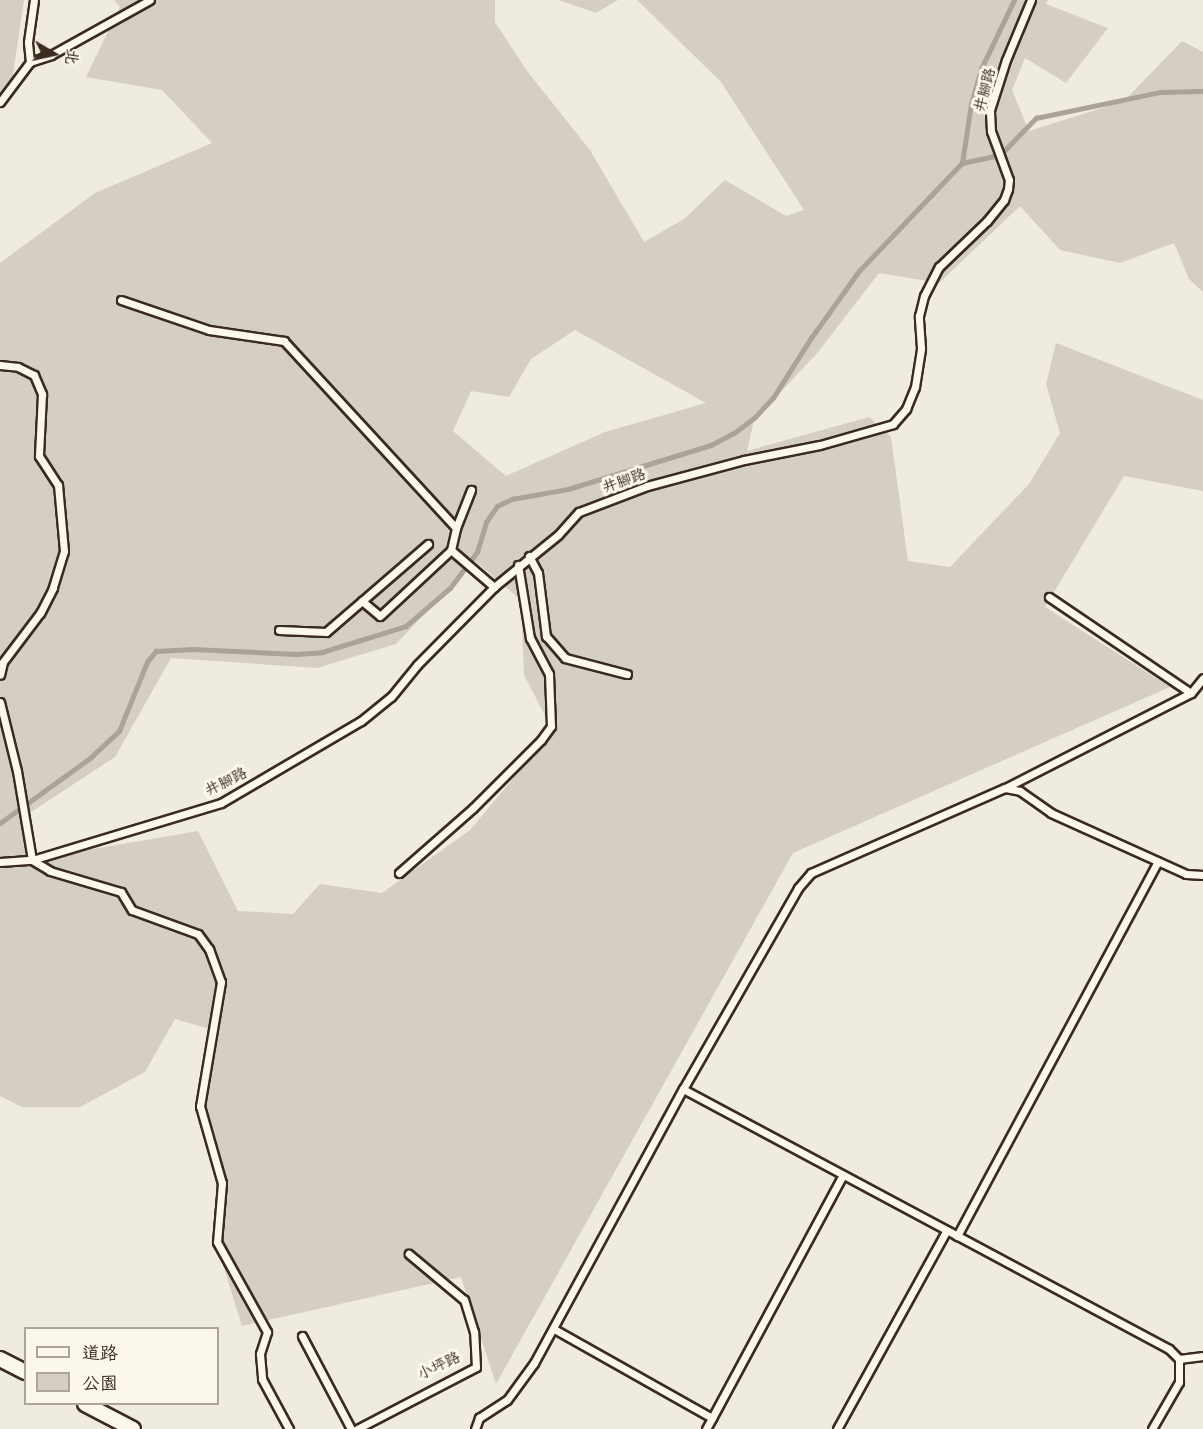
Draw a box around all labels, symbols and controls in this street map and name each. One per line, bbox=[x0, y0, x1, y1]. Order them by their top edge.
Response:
north arrow bbox=[24, 24, 84, 84]
text: 北 bbox=[61, 47, 83, 66]
street label: 井腳路 bbox=[971, 66, 999, 114]
street label: 井腳路 bbox=[600, 465, 648, 497]
street label: 井腳路 bbox=[202, 764, 250, 800]
legend bbox=[24, 1327, 219, 1405]
text: 道路 bbox=[82, 1342, 118, 1365]
street label: 小坪路 bbox=[415, 1348, 463, 1384]
text: 公園 bbox=[82, 1372, 118, 1395]

